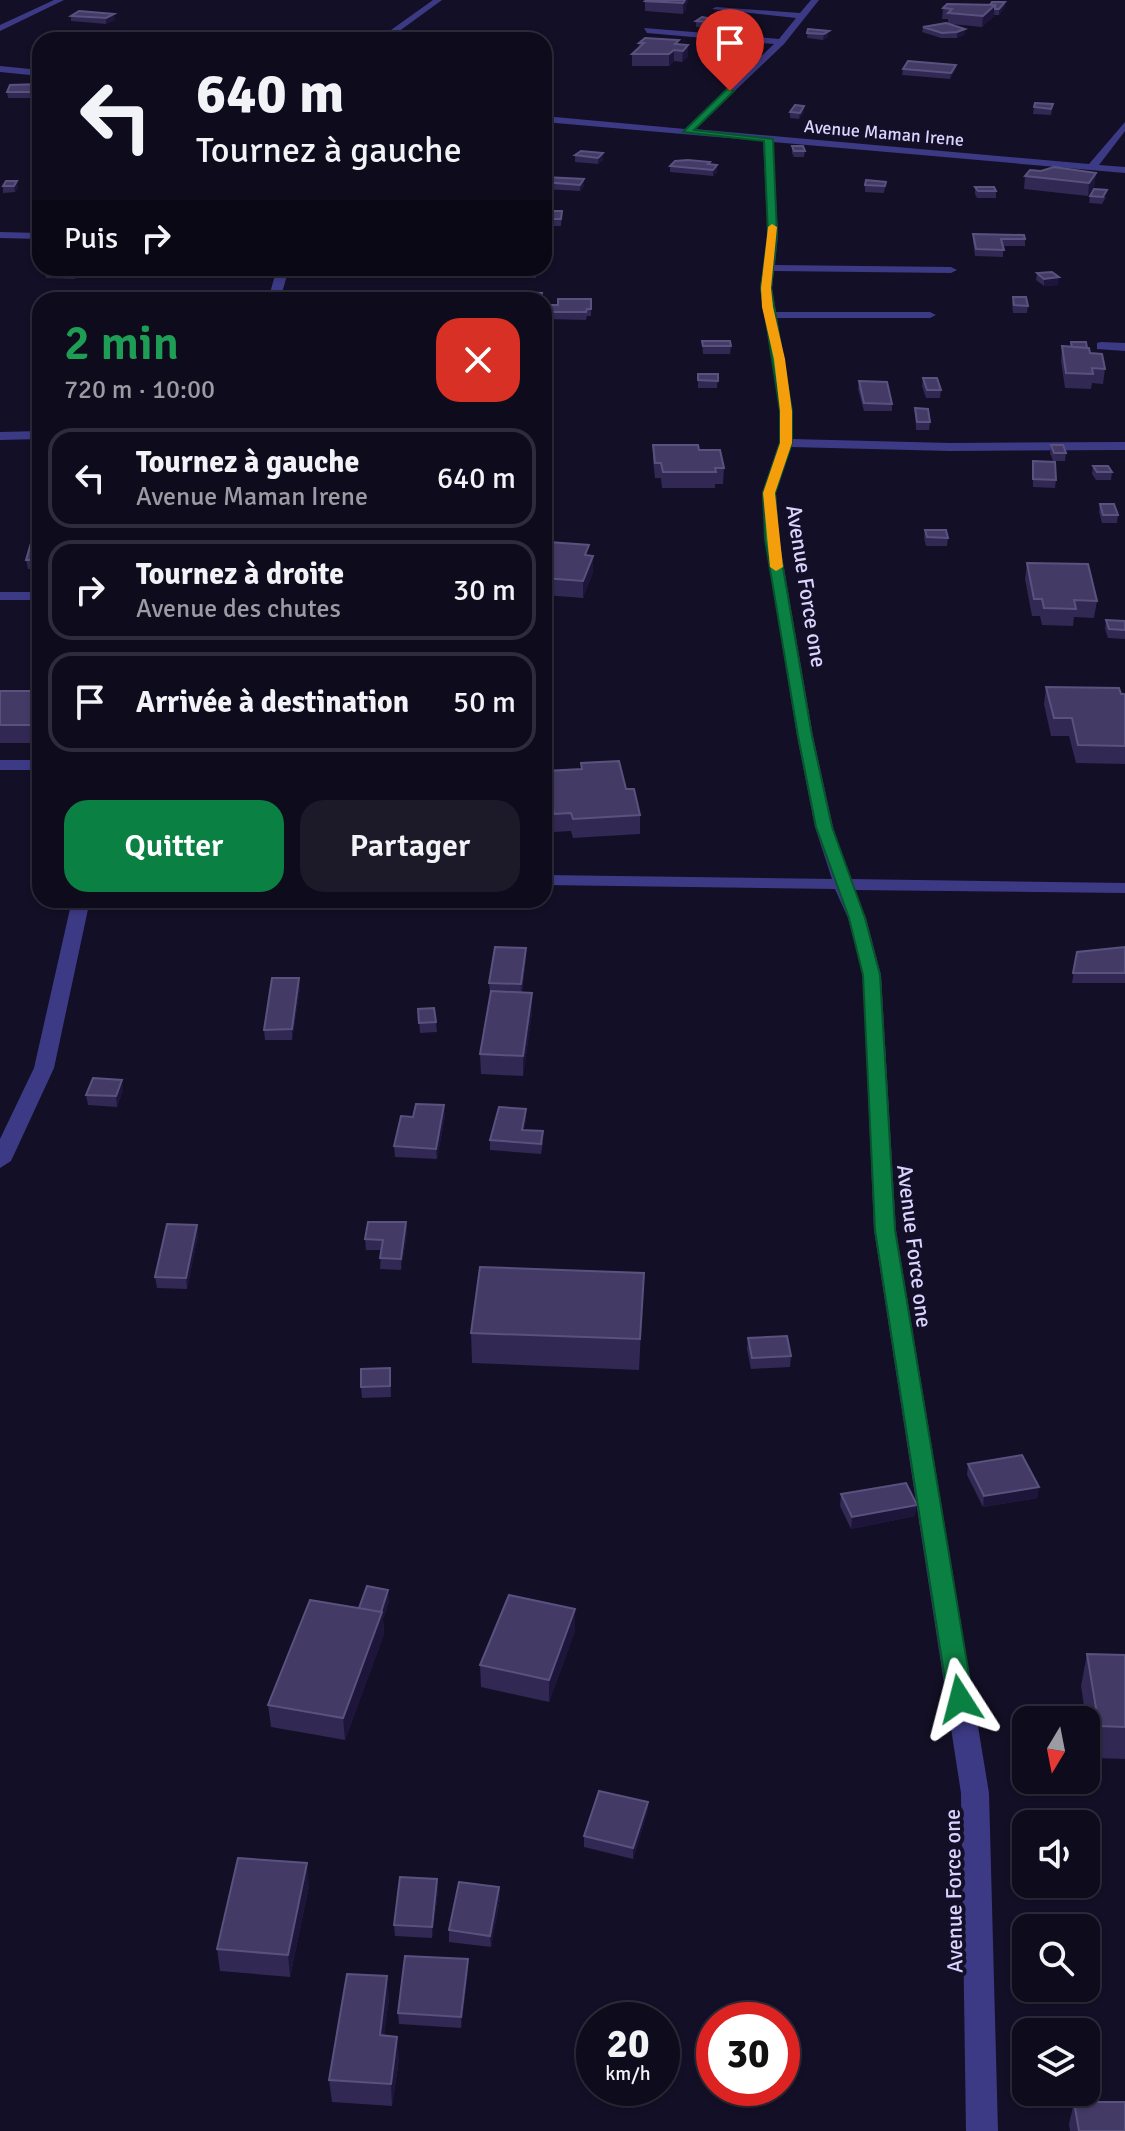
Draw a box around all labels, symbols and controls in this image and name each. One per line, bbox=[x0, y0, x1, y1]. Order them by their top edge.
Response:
pin bbox=[696, 9, 764, 91]
icon: arrive bbox=[708, 21, 752, 65]
text: 640 m bbox=[196, 59, 344, 128]
icon: left bbox=[64, 64, 168, 168]
street label: Avenue Maman Irene bbox=[803, 115, 965, 151]
text: Tournez à gauche bbox=[196, 128, 462, 173]
icon: right bbox=[134, 216, 178, 260]
text: Puis bbox=[64, 220, 118, 257]
text: 2 min bbox=[64, 314, 179, 373]
button: close bbox=[436, 318, 520, 402]
text: 720 m · 10:00 bbox=[64, 374, 215, 406]
text: Tournez à gauche bbox=[136, 444, 359, 481]
icon: left bbox=[68, 456, 112, 500]
text: 640 m bbox=[437, 460, 516, 497]
text: Avenue Maman Irene bbox=[136, 481, 368, 513]
street label: Avenue Force one bbox=[780, 503, 833, 669]
text: Tournez à droite bbox=[136, 556, 344, 593]
icon: right bbox=[68, 568, 112, 612]
text: 30 m bbox=[453, 572, 516, 609]
text: Avenue des chutes bbox=[136, 593, 341, 625]
icon: arrive bbox=[68, 680, 112, 724]
text: Arrivée à destination bbox=[136, 684, 409, 721]
text: 50 m bbox=[453, 684, 516, 721]
button: Quitter bbox=[64, 800, 284, 892]
button: Partager bbox=[300, 800, 520, 892]
street label: Avenue Force one bbox=[891, 1163, 938, 1329]
position arrow bbox=[918, 1657, 1002, 1741]
north arrow bbox=[1012, 1706, 1100, 1794]
map controls bbox=[1012, 1706, 1100, 2106]
street label: Avenue Force one bbox=[939, 1809, 968, 1973]
button: sound bbox=[1012, 1810, 1100, 1898]
button: search bbox=[1012, 1914, 1100, 2002]
speed limit sign: 30 bbox=[696, 2002, 800, 2106]
button: layers bbox=[1012, 2018, 1100, 2106]
text: 20 bbox=[606, 2019, 650, 2069]
text: km/h bbox=[605, 2061, 651, 2086]

